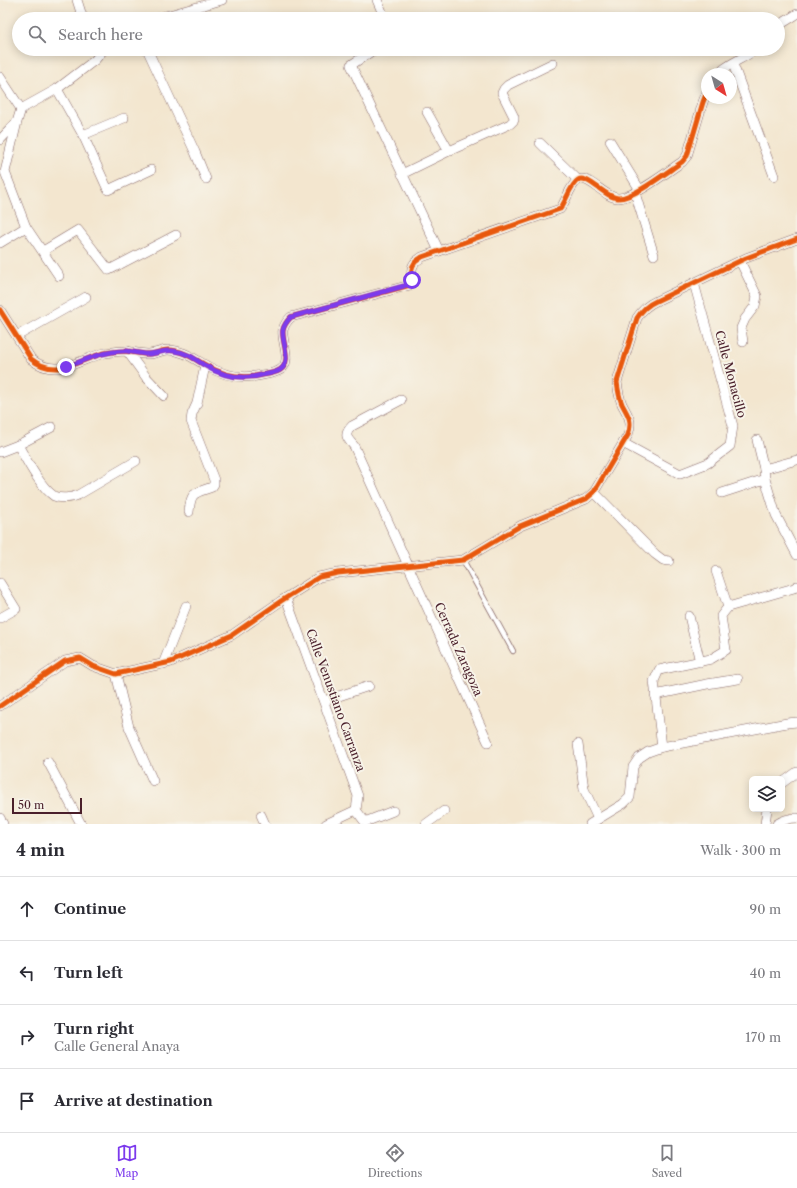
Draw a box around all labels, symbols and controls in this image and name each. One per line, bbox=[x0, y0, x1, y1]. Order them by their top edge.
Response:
search box bbox=[12, 12, 785, 56]
icon: search bbox=[26, 23, 48, 45]
text: Search here bbox=[58, 25, 143, 44]
north arrow bbox=[701, 68, 737, 104]
route start bbox=[403, 271, 421, 289]
street label: Calle Monacillo bbox=[712, 329, 750, 419]
route end bbox=[57, 358, 75, 376]
street label: Cerrada Zaragoza bbox=[432, 600, 487, 699]
street label: Calle Venustiano Carranza bbox=[303, 627, 369, 774]
map controls bbox=[749, 776, 785, 812]
button: layers bbox=[749, 776, 785, 812]
scale bar bbox=[12, 796, 82, 815]
text: 50 m bbox=[18, 798, 44, 812]
text: 4 min bbox=[16, 840, 65, 860]
text: Walk · 300 m bbox=[700, 842, 781, 858]
icon: ahead bbox=[16, 898, 38, 920]
text: Continue bbox=[54, 899, 126, 918]
text: 90 m bbox=[750, 901, 781, 917]
icon: left bbox=[16, 962, 38, 984]
text: Turn left bbox=[54, 963, 123, 982]
text: 40 m bbox=[750, 965, 781, 981]
text: Turn right bbox=[54, 1019, 134, 1038]
icon: right bbox=[16, 1026, 38, 1048]
text: 170 m bbox=[745, 1029, 781, 1045]
text: Calle General Anaya bbox=[54, 1038, 180, 1054]
icon: arrive bbox=[16, 1090, 38, 1112]
text: Arrive at destination bbox=[54, 1091, 213, 1110]
tab: Map bbox=[115, 1142, 138, 1180]
tab: Directions bbox=[368, 1142, 422, 1180]
tab: Saved bbox=[652, 1142, 682, 1180]

